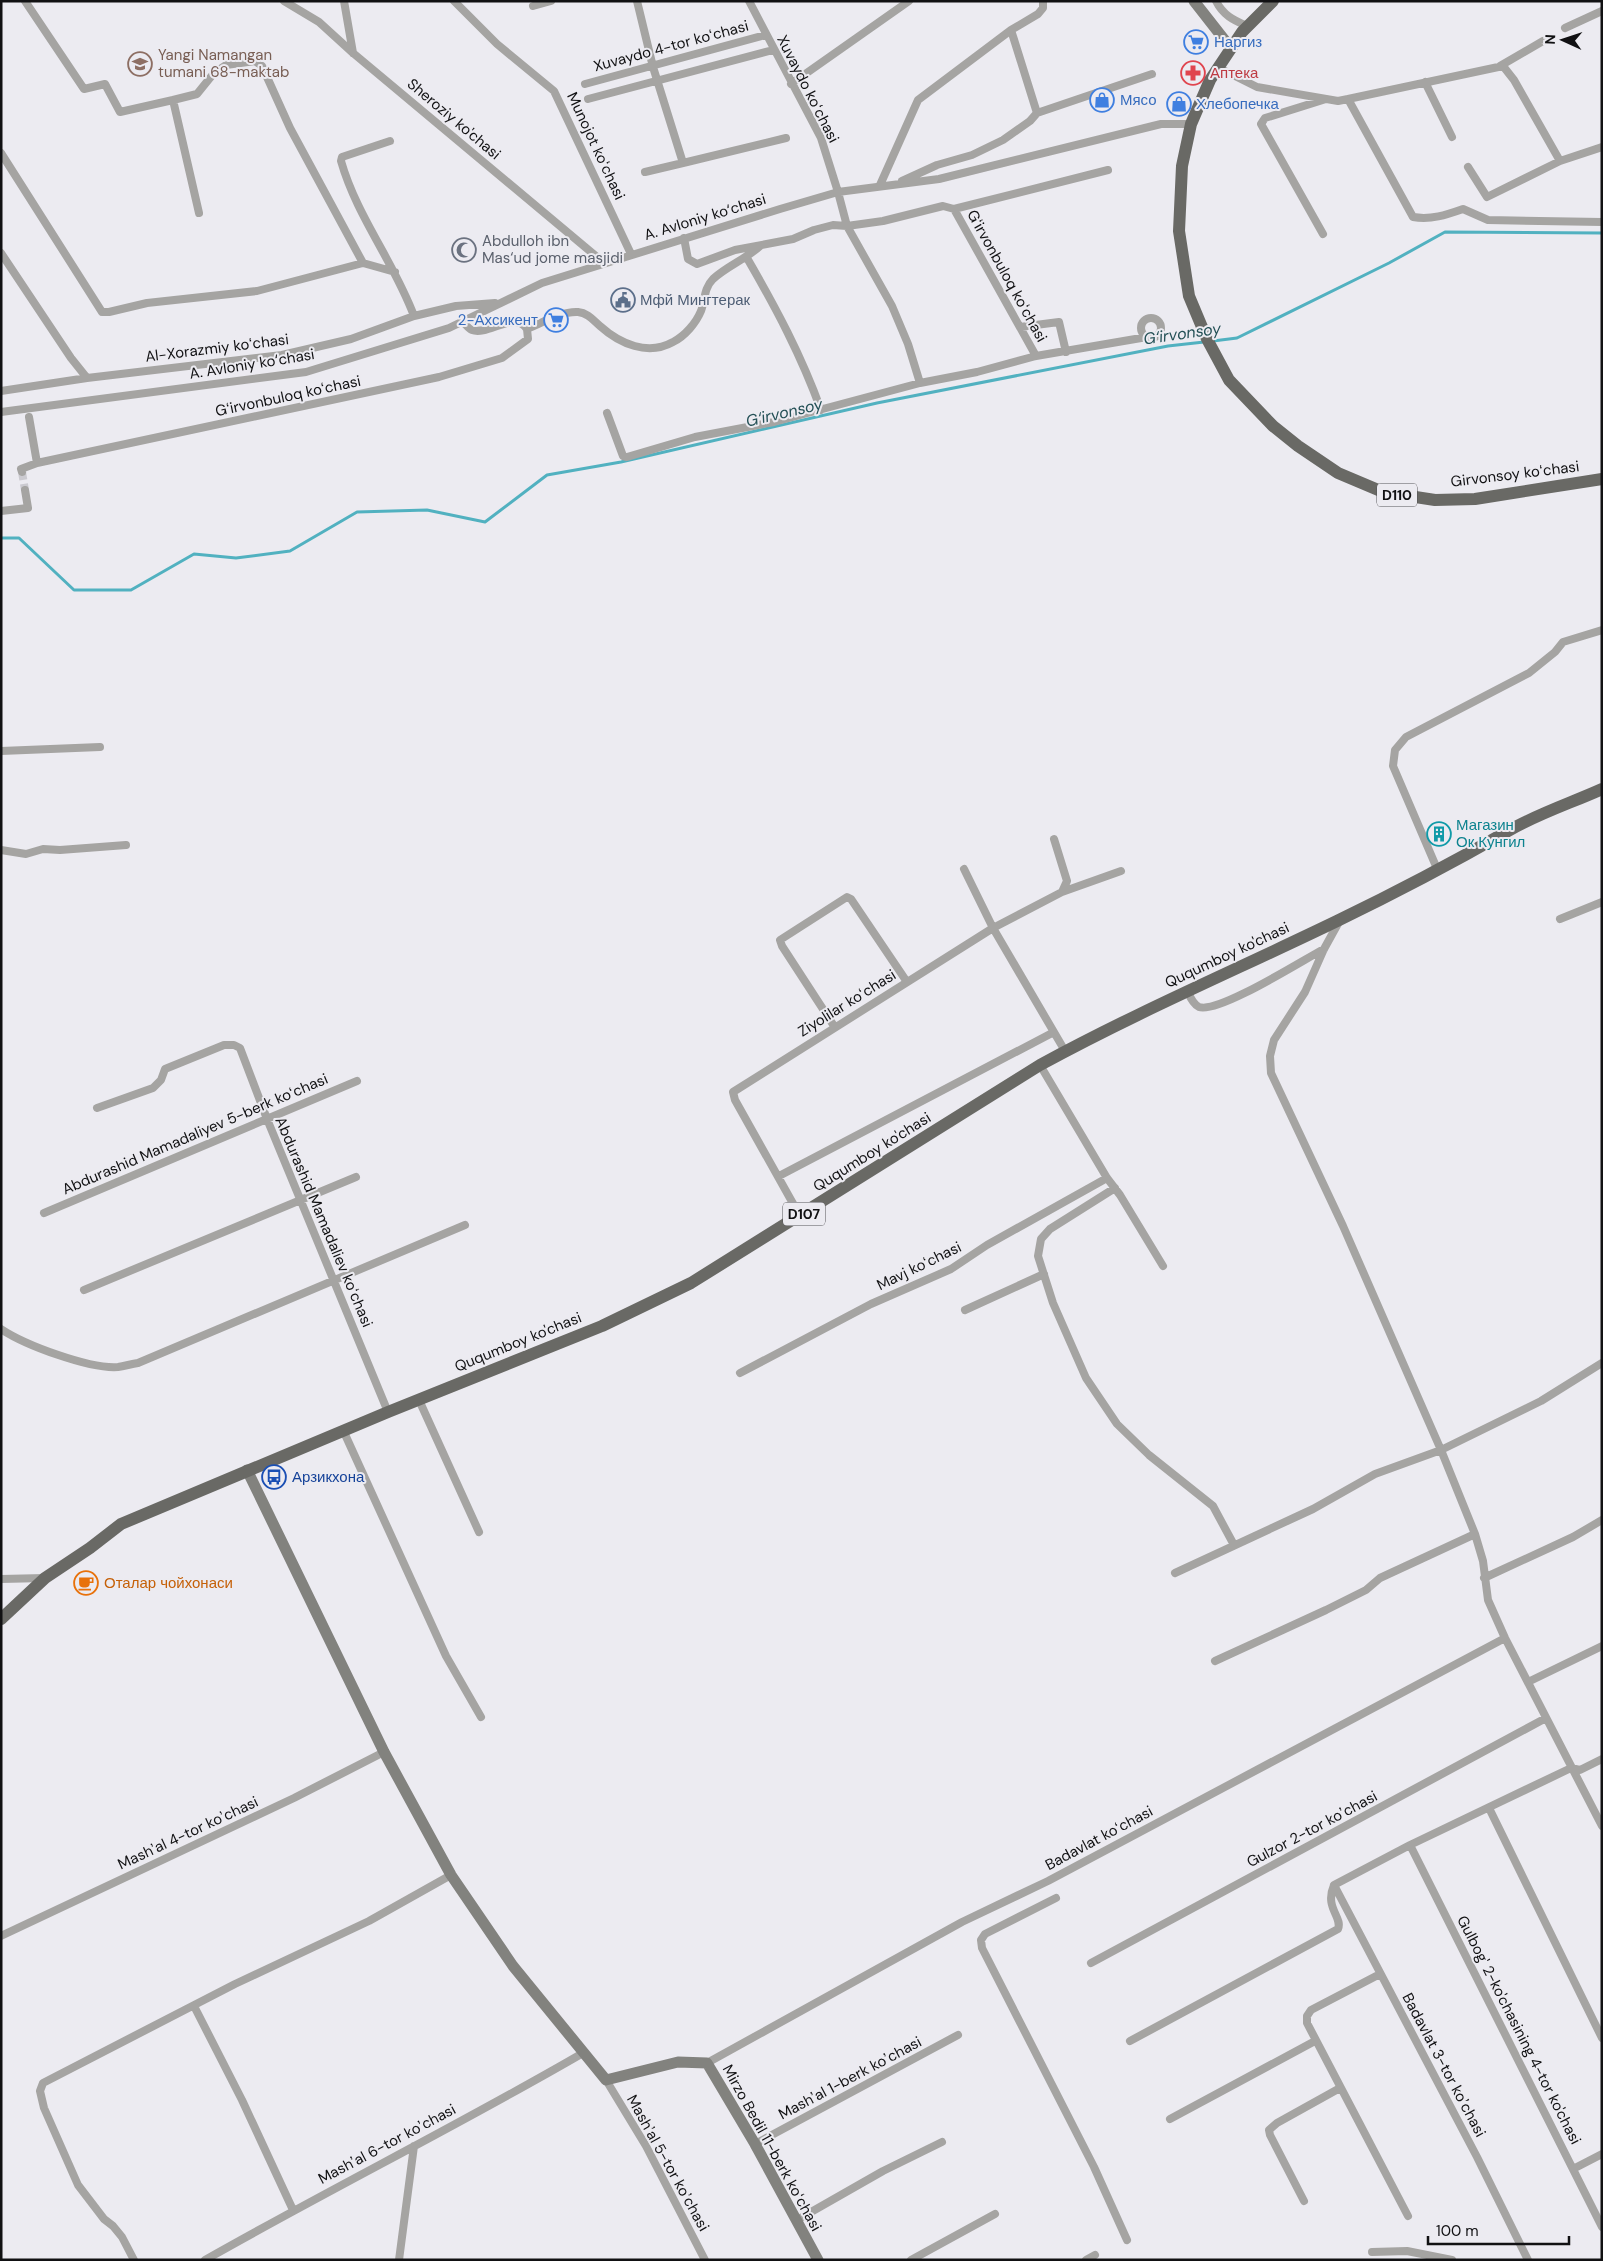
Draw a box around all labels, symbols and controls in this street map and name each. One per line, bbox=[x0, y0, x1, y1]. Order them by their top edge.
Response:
north arrow bbox=[1538, 15, 1588, 65]
street label: Xuvaydo 4-tor koʻchasi bbox=[591, 16, 751, 76]
supermarket icon: Наргиз bbox=[1183, 29, 1209, 55]
street label: Xuvaydo koʻchasi bbox=[772, 32, 844, 146]
place label: Наргиз bbox=[1214, 32, 1262, 52]
text: N bbox=[1541, 34, 1559, 45]
place label: Yangi Namangan tumani 68-maktab bbox=[158, 45, 289, 82]
school or university icon: Yangi Namangan tumani 68-maktab bbox=[127, 51, 153, 77]
pharmacy icon: Аптека bbox=[1180, 60, 1206, 86]
place label: Аптека bbox=[1210, 63, 1259, 83]
street label: Sheroziy ko'chasi bbox=[403, 74, 505, 164]
shop icon: Мясо bbox=[1089, 87, 1115, 113]
street label: Munojot koʻchasi bbox=[562, 89, 630, 203]
place label: Мясо bbox=[1120, 90, 1157, 110]
shop icon: Хлебопечка bbox=[1166, 91, 1192, 117]
place label: Хлебопечка bbox=[1196, 94, 1280, 114]
street label: A. Avloniy ko‘chasi bbox=[642, 189, 768, 245]
street label: Gʻirvonbuloq koʻchasi bbox=[962, 206, 1052, 346]
place label: Abdulloh ibn Mas‘ud jome masjidi bbox=[482, 231, 623, 268]
mosque icon: Abdulloh ibn Mas‘ud jome masjidi bbox=[451, 237, 477, 263]
public building icon: Мфй Мингтерак bbox=[610, 287, 636, 313]
place label: Мфй Мингтерак bbox=[640, 290, 751, 310]
supermarket icon: 2-Ахсикент bbox=[543, 307, 569, 333]
place label: 2-Ахсикент bbox=[458, 310, 538, 330]
water label: G‘irvonsoy bbox=[1142, 318, 1223, 349]
street label: Al-Xorazmiy koʻchasi bbox=[144, 329, 290, 367]
street label: A. Avloniy ko‘chasi bbox=[188, 344, 316, 384]
street label: Gʻirvonbuloq koʻchasi bbox=[213, 371, 363, 421]
water label: G‘irvonsoy bbox=[744, 393, 826, 432]
street label: Girvonsoy koʻchasi bbox=[1450, 456, 1580, 492]
road number: D110 bbox=[1377, 484, 1417, 506]
place label: Магазин Ок Кунгил bbox=[1456, 815, 1525, 852]
building icon: Магазин Ок Кунгил bbox=[1426, 821, 1452, 847]
street label: Ququmboy ko'chasi bbox=[1162, 917, 1292, 993]
street label: Ziyolilar koʻchasi bbox=[794, 965, 900, 1041]
street label: Abdurashid Mamadaliyev 5-berk koʻchasi bbox=[59, 1069, 331, 1199]
street label: Ququmboy ko'chasi bbox=[809, 1108, 935, 1196]
street label: Abdurashid Mamadaliev koʻchasi bbox=[270, 1114, 378, 1330]
road number: D107 bbox=[783, 1202, 825, 1226]
street label: Mavj koʻchasi bbox=[873, 1237, 965, 1295]
street label: Ququmboy ko'chasi bbox=[452, 1307, 584, 1377]
bus stop icon: Арзикхона bbox=[261, 1464, 287, 1490]
place label: Арзикхона bbox=[292, 1467, 365, 1487]
cafe icon: Оталар чойхонаси bbox=[73, 1570, 99, 1596]
place label: Оталар чойхонаси bbox=[104, 1573, 233, 1593]
street label: Gulzor 2-tor koʼchasi bbox=[1243, 1786, 1381, 1872]
street label: Mashʼal 4-tor koʼchasi bbox=[115, 1792, 261, 1874]
street label: Badavlat koʻchasi bbox=[1042, 1801, 1156, 1875]
street label: Gulbog' 2-ko'chasining 4-tor ko'chasi bbox=[1452, 1912, 1586, 2148]
street label: Badavlat 3-tor koʼchasi bbox=[1398, 1989, 1490, 2141]
street label: Mashʼal 1-berk koʼchasi bbox=[775, 2032, 925, 2124]
street label: Mirzo Bedil 11-berk koʻchasi bbox=[718, 2061, 826, 2235]
street label: Mashʼal 5-tor koʼchasi bbox=[622, 2091, 714, 2235]
street label: Mashʼal 6-tor koʼchasi bbox=[315, 2099, 459, 2189]
scale bar bbox=[1428, 2214, 1569, 2246]
text: 100 m bbox=[1436, 2221, 1479, 2241]

